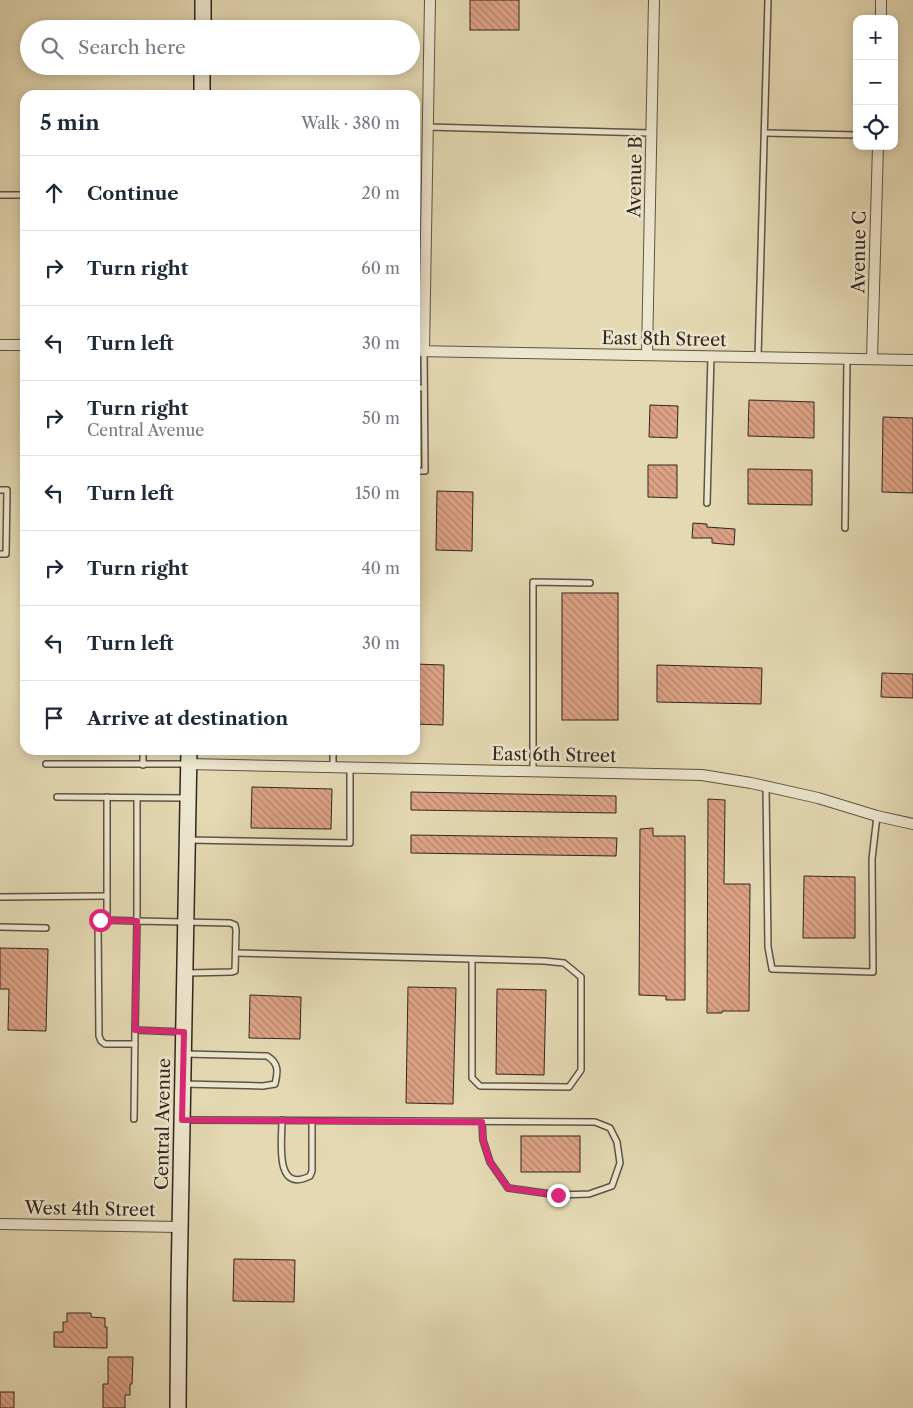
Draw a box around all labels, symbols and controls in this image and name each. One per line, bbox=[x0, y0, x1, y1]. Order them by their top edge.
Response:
map controls bbox=[853, 15, 898, 150]
button: + bbox=[853, 15, 898, 60]
search box bbox=[20, 20, 420, 75]
icon: search bbox=[38, 34, 66, 62]
text: Search here bbox=[78, 36, 186, 59]
button: − bbox=[853, 60, 898, 105]
button: locate bbox=[853, 105, 898, 150]
text: 5 min bbox=[40, 110, 100, 135]
text: Walk · 380 m bbox=[301, 113, 400, 133]
street label: Avenue B bbox=[623, 136, 647, 219]
icon: ahead bbox=[40, 179, 68, 207]
text: Continue bbox=[87, 182, 179, 205]
text: 20 m bbox=[361, 183, 400, 203]
street label: Avenue C bbox=[847, 210, 871, 295]
icon: right bbox=[40, 254, 68, 282]
text: Turn right bbox=[87, 257, 188, 280]
text: 60 m bbox=[361, 258, 400, 278]
street label: East 8th Street bbox=[601, 327, 727, 351]
icon: left bbox=[40, 329, 68, 357]
text: Turn left bbox=[87, 332, 174, 355]
text: 30 m bbox=[362, 333, 400, 353]
text: Turn right bbox=[87, 397, 188, 420]
icon: right bbox=[40, 404, 68, 432]
text: 50 m bbox=[362, 408, 400, 428]
text: Central Avenue bbox=[87, 420, 204, 440]
icon: left bbox=[40, 479, 68, 507]
text: Turn left bbox=[87, 482, 174, 505]
text: 150 m bbox=[355, 483, 400, 503]
icon: right bbox=[40, 554, 68, 582]
text: Turn right bbox=[87, 557, 188, 580]
text: 40 m bbox=[361, 558, 400, 578]
icon: left bbox=[40, 629, 68, 657]
text: Turn left bbox=[87, 632, 174, 655]
text: 30 m bbox=[362, 633, 400, 653]
icon: arrive bbox=[40, 704, 68, 732]
text: Arrive at destination bbox=[87, 707, 288, 730]
street label: East 6th Street bbox=[491, 743, 617, 767]
route start bbox=[89, 909, 112, 932]
street label: Central Avenue bbox=[151, 1058, 175, 1190]
route end bbox=[547, 1184, 570, 1207]
street label: West 4th Street bbox=[23, 1197, 156, 1221]

